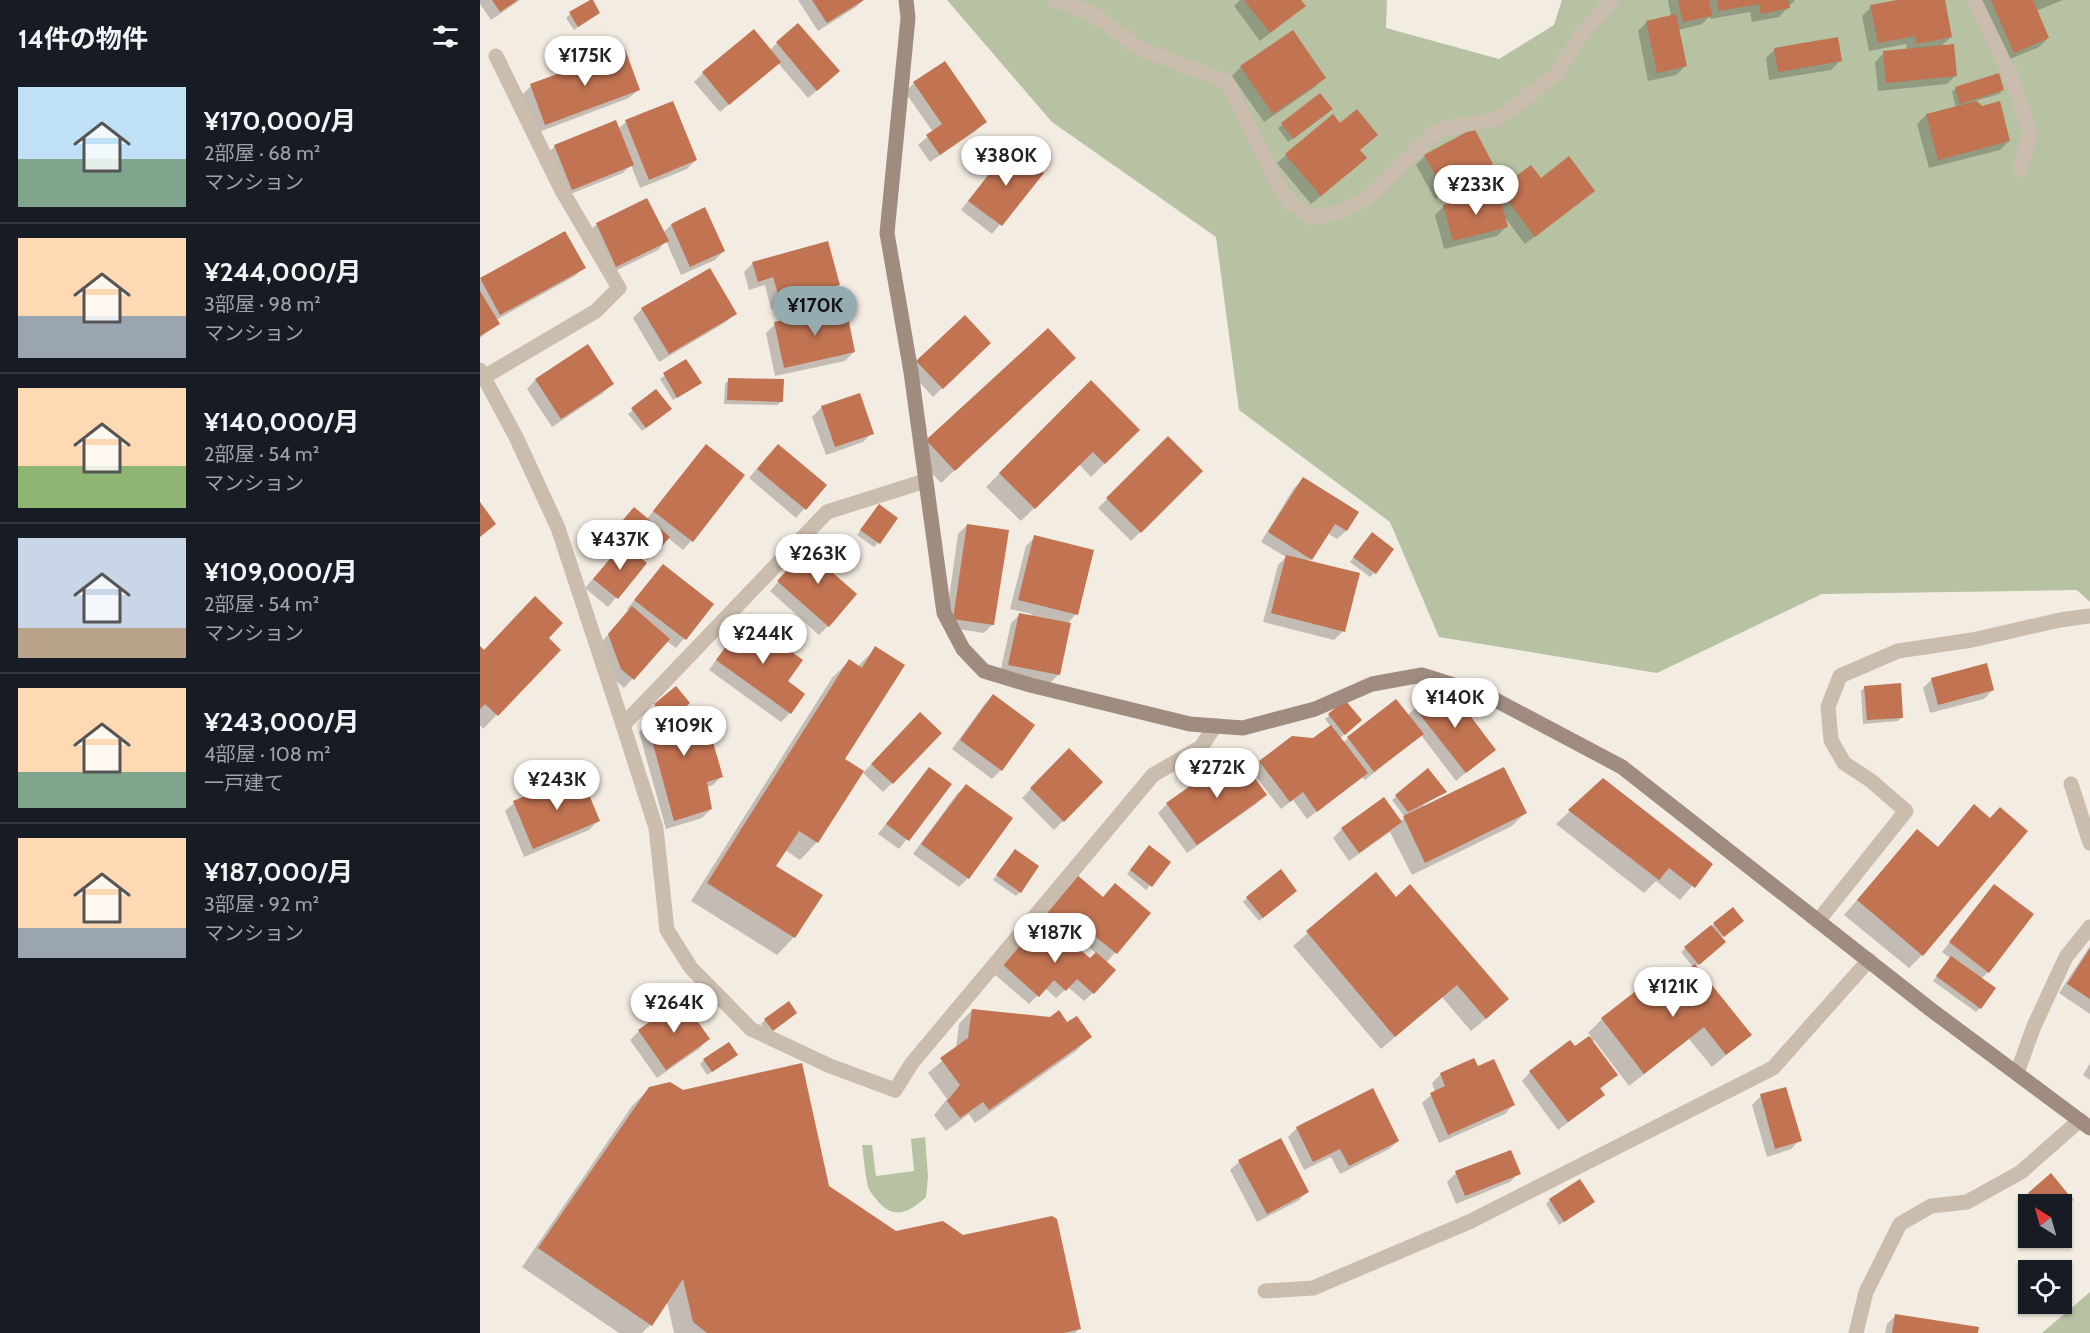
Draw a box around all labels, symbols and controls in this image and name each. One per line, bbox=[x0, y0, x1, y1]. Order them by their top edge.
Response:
icon: filters bbox=[429, 20, 462, 53]
text: 14件の物件 bbox=[18, 23, 148, 55]
pin: ¥175K bbox=[543, 36, 627, 87]
text: ¥175K bbox=[559, 43, 611, 67]
text: ¥170,000/月 bbox=[204, 105, 356, 137]
icon: home bbox=[66, 111, 138, 183]
pin: ¥380K bbox=[964, 136, 1048, 187]
text: 2部屋 · 68 m² bbox=[204, 141, 320, 165]
text: ¥380K bbox=[975, 143, 1037, 167]
pin: ¥233K bbox=[1434, 165, 1518, 216]
text: マンション bbox=[204, 170, 304, 194]
text: ¥233K bbox=[1448, 172, 1504, 196]
text: ¥244,000/月 bbox=[204, 256, 362, 288]
icon: home bbox=[66, 262, 138, 334]
pin: ¥170K bbox=[773, 286, 857, 337]
text: 3部屋 · 98 m² bbox=[204, 292, 321, 316]
text: ¥170K bbox=[787, 293, 843, 317]
text: マンション bbox=[204, 321, 304, 345]
text: ¥140,000/月 bbox=[204, 406, 359, 438]
icon: home bbox=[66, 412, 138, 484]
text: 2部屋 · 54 m² bbox=[204, 442, 319, 466]
text: マンション bbox=[204, 471, 304, 495]
pin: ¥437K bbox=[578, 520, 662, 571]
text: ¥437K bbox=[591, 527, 649, 551]
pin: ¥263K bbox=[776, 534, 860, 585]
text: ¥263K bbox=[789, 541, 847, 565]
text: ¥109,000/月 bbox=[204, 556, 358, 588]
icon: home bbox=[66, 562, 138, 634]
text: 2部屋 · 54 m² bbox=[204, 592, 319, 616]
pin: ¥244K bbox=[721, 614, 805, 665]
text: マンション bbox=[204, 621, 304, 645]
text: ¥244K bbox=[733, 621, 793, 645]
pin: ¥140K bbox=[1413, 678, 1497, 729]
text: ¥140K bbox=[1426, 685, 1484, 709]
text: ¥243,000/月 bbox=[204, 706, 359, 738]
pin: ¥109K bbox=[642, 706, 726, 757]
icon: home bbox=[66, 712, 138, 784]
text: ¥109K bbox=[655, 713, 713, 737]
text: 4部屋 · 108 m² bbox=[204, 742, 331, 766]
pin: ¥272K bbox=[1175, 748, 1259, 799]
text: ¥272K bbox=[1189, 755, 1245, 779]
pin: ¥243K bbox=[515, 760, 599, 811]
text: ¥243K bbox=[528, 767, 586, 791]
text: 一戸建て bbox=[204, 771, 284, 795]
text: ¥187,000/月 bbox=[204, 856, 353, 888]
icon: home bbox=[66, 862, 138, 934]
text: 3部屋 · 92 m² bbox=[204, 892, 319, 916]
pin: ¥187K bbox=[1013, 913, 1097, 964]
text: ¥187K bbox=[1028, 920, 1082, 944]
text: マンション bbox=[204, 921, 304, 945]
pin: ¥121K bbox=[1631, 967, 1715, 1018]
text: ¥121K bbox=[1648, 974, 1698, 998]
pin: ¥264K bbox=[632, 983, 716, 1034]
text: ¥264K bbox=[645, 990, 703, 1014]
north arrow bbox=[2018, 1194, 2072, 1248]
map controls bbox=[2018, 1194, 2072, 1314]
button: locate bbox=[2018, 1260, 2072, 1314]

